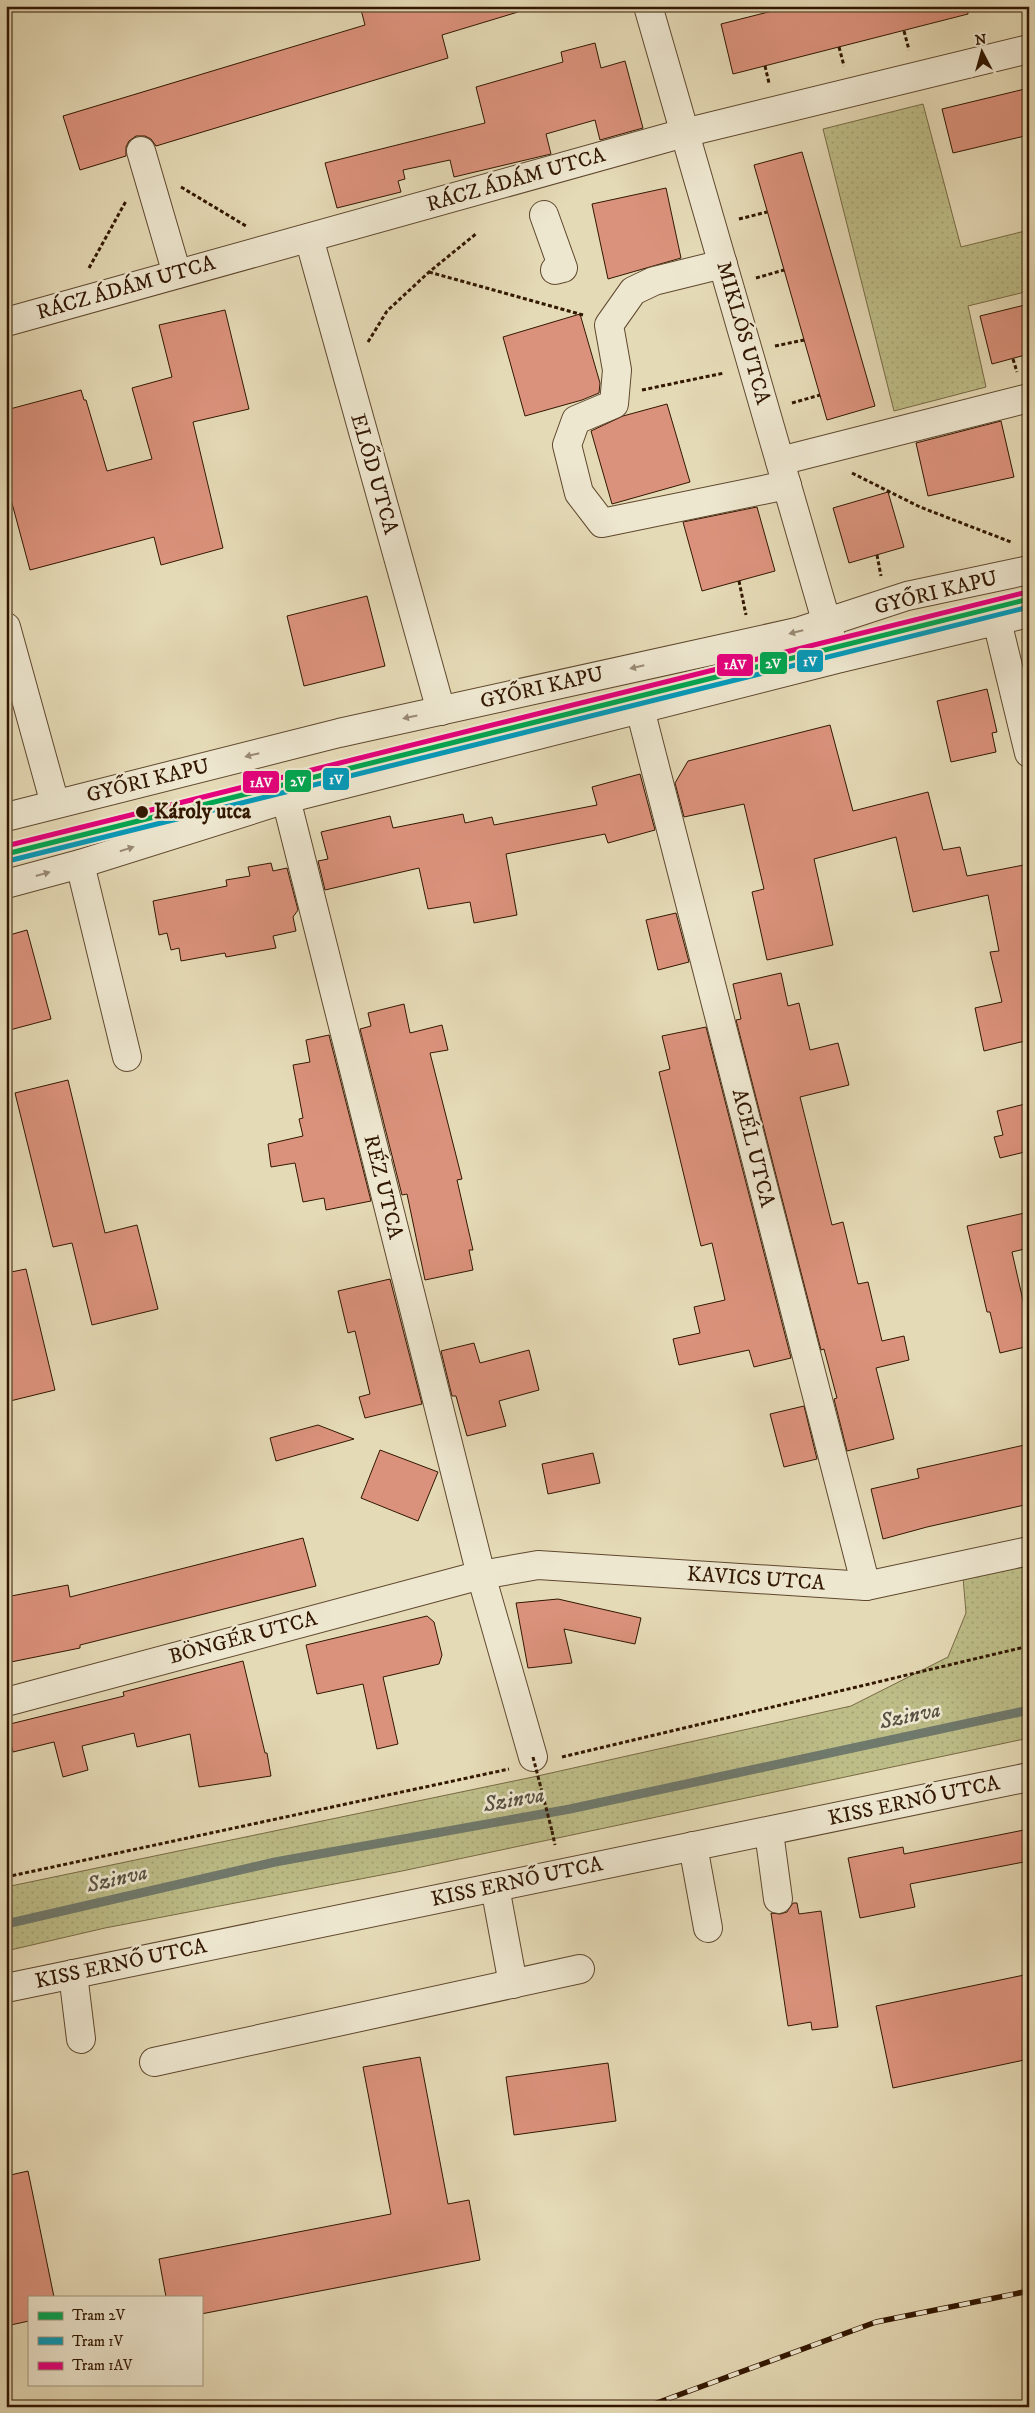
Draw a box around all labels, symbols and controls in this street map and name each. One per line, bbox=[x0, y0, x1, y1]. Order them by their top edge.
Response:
north arrow bbox=[958, 28, 1008, 78]
text: N bbox=[974, 30, 988, 50]
street label: RÁCZ ÁDÁM UTCA bbox=[423, 140, 609, 218]
street label: RÁCZ ÁDÁM UTCA bbox=[33, 248, 219, 326]
street label: MIKLÓS UTCA bbox=[710, 258, 778, 408]
street label: ELŐD UTCA bbox=[344, 410, 406, 538]
street label: GYŐRI KAPU bbox=[871, 563, 1000, 621]
one-way arrow bbox=[788, 628, 803, 636]
line badge: 1V bbox=[796, 649, 824, 673]
line badge: 2V bbox=[759, 651, 788, 675]
line badge: 1AV bbox=[716, 653, 754, 677]
text: 1V bbox=[803, 653, 818, 671]
text: 2V bbox=[765, 655, 782, 673]
text: 1AV bbox=[724, 656, 747, 674]
street label: GYŐRI KAPU bbox=[477, 659, 606, 715]
one-way arrow bbox=[630, 663, 645, 671]
one-way arrow bbox=[403, 713, 418, 721]
street label: GYŐRI KAPU bbox=[83, 751, 212, 809]
one-way arrow bbox=[245, 751, 260, 759]
line badge: 1V bbox=[322, 767, 350, 791]
line badge: 2V bbox=[284, 769, 312, 793]
line badge: 1AV bbox=[242, 770, 280, 794]
text: 1V bbox=[329, 771, 344, 789]
text: 2V bbox=[290, 773, 307, 791]
text: 1AV bbox=[250, 774, 273, 792]
place label: Károly utca bbox=[154, 799, 252, 825]
marker: Károly utca bbox=[134, 804, 150, 820]
one-way arrow bbox=[120, 845, 135, 853]
one-way arrow bbox=[36, 870, 51, 878]
street label: ACÉL UTCA bbox=[726, 1086, 781, 1211]
street label: RÉZ UTCA bbox=[358, 1132, 410, 1242]
street label: KAVICS UTCA bbox=[686, 1561, 826, 1597]
street label: BÖNGÉR UTCA bbox=[166, 1605, 321, 1670]
water label: Szinva bbox=[876, 1696, 943, 1736]
street label: KISS ERNŐ UTCA bbox=[825, 1768, 1003, 1832]
water label: Szinva bbox=[480, 1781, 547, 1819]
street label: KISS ERNŐ UTCA bbox=[428, 1849, 606, 1913]
water label: Szinva bbox=[83, 1859, 150, 1899]
street label: KISS ERNŐ UTCA bbox=[32, 1931, 210, 1995]
legend bbox=[28, 2296, 202, 2386]
text: Tram 2V bbox=[72, 2306, 126, 2325]
text: Tram 1V bbox=[72, 2332, 124, 2351]
text: Tram 1AV bbox=[72, 2356, 133, 2375]

